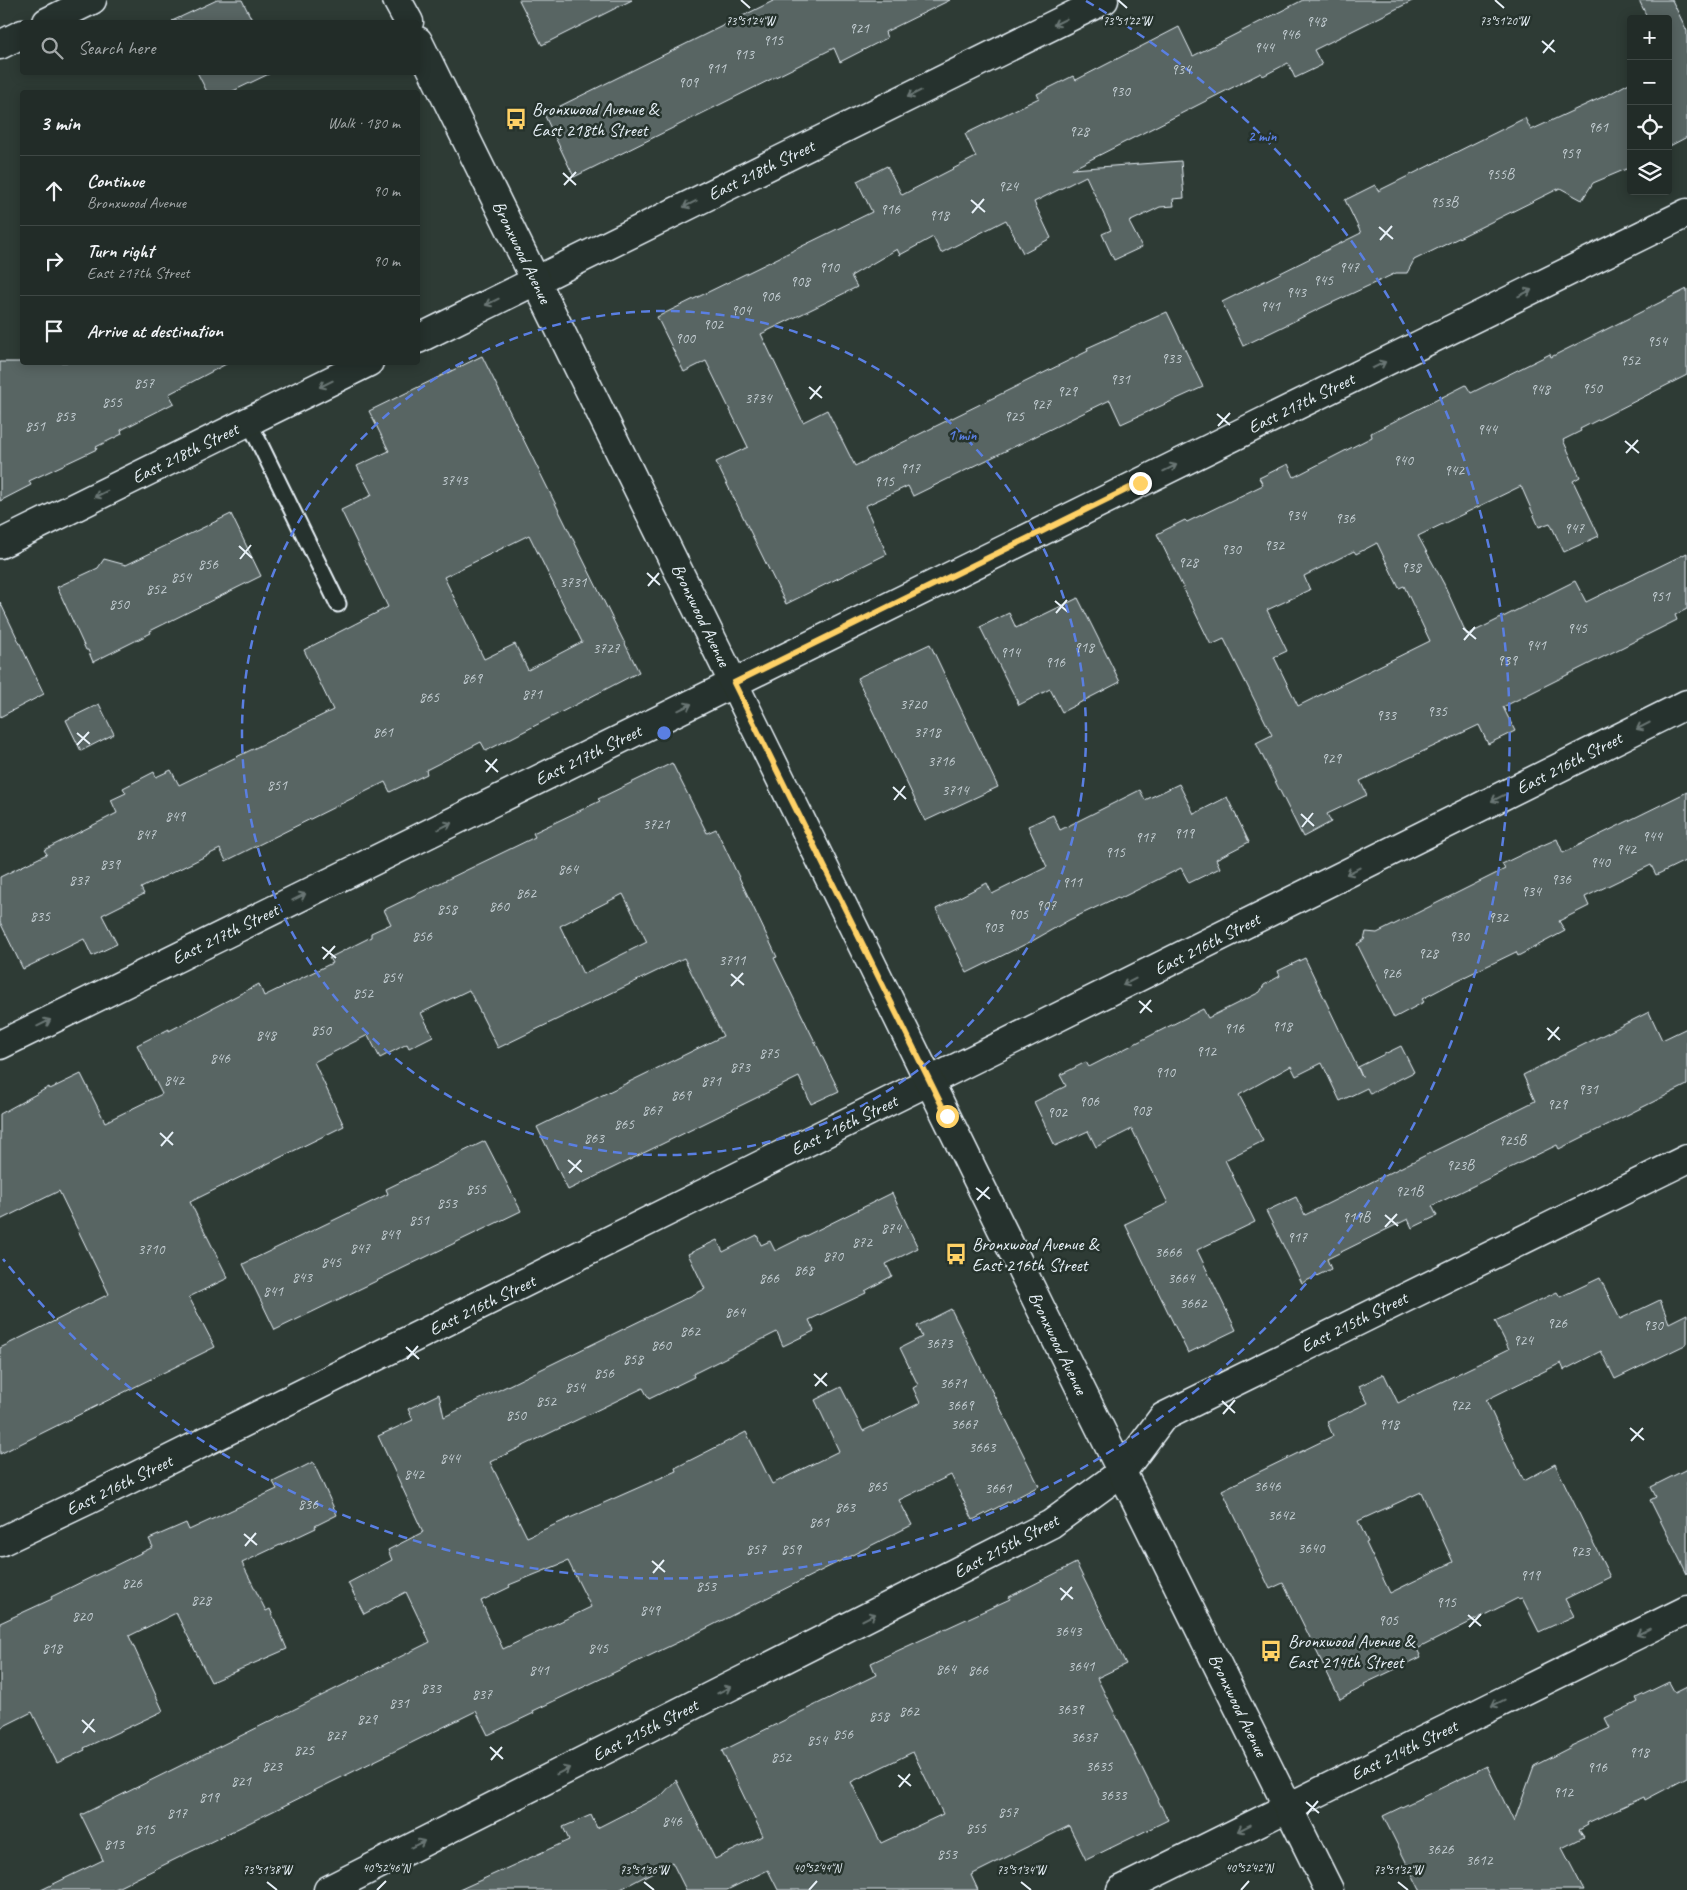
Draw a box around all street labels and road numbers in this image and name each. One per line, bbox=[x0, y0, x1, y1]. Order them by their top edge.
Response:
street label: East 218th Street bbox=[704, 134, 820, 205]
street label: Bronxwood Avenue bbox=[488, 197, 557, 308]
street label: East 217th Street bbox=[1244, 367, 1360, 438]
street label: East 218th Street bbox=[128, 417, 244, 488]
street label: Bronxwood Avenue bbox=[667, 560, 736, 671]
street label: East 217th Street bbox=[531, 719, 647, 790]
street label: East 216th Street bbox=[1513, 726, 1627, 799]
street label: East 217th Street bbox=[168, 898, 284, 969]
street label: East 216th Street bbox=[1151, 907, 1265, 980]
street label: East 216th Street bbox=[787, 1089, 903, 1160]
street label: East 216th Street bbox=[425, 1269, 541, 1340]
street label: East 215th Street bbox=[1297, 1286, 1413, 1357]
street label: Bronxwood Avenue bbox=[1024, 1288, 1093, 1399]
street label: East 216th Street bbox=[62, 1449, 178, 1520]
street label: East 215th Street bbox=[950, 1508, 1064, 1583]
street label: Bronxwood Avenue bbox=[1204, 1650, 1273, 1761]
street label: East 215th Street bbox=[589, 1693, 703, 1766]
street label: East 214th Street bbox=[1347, 1714, 1463, 1785]

